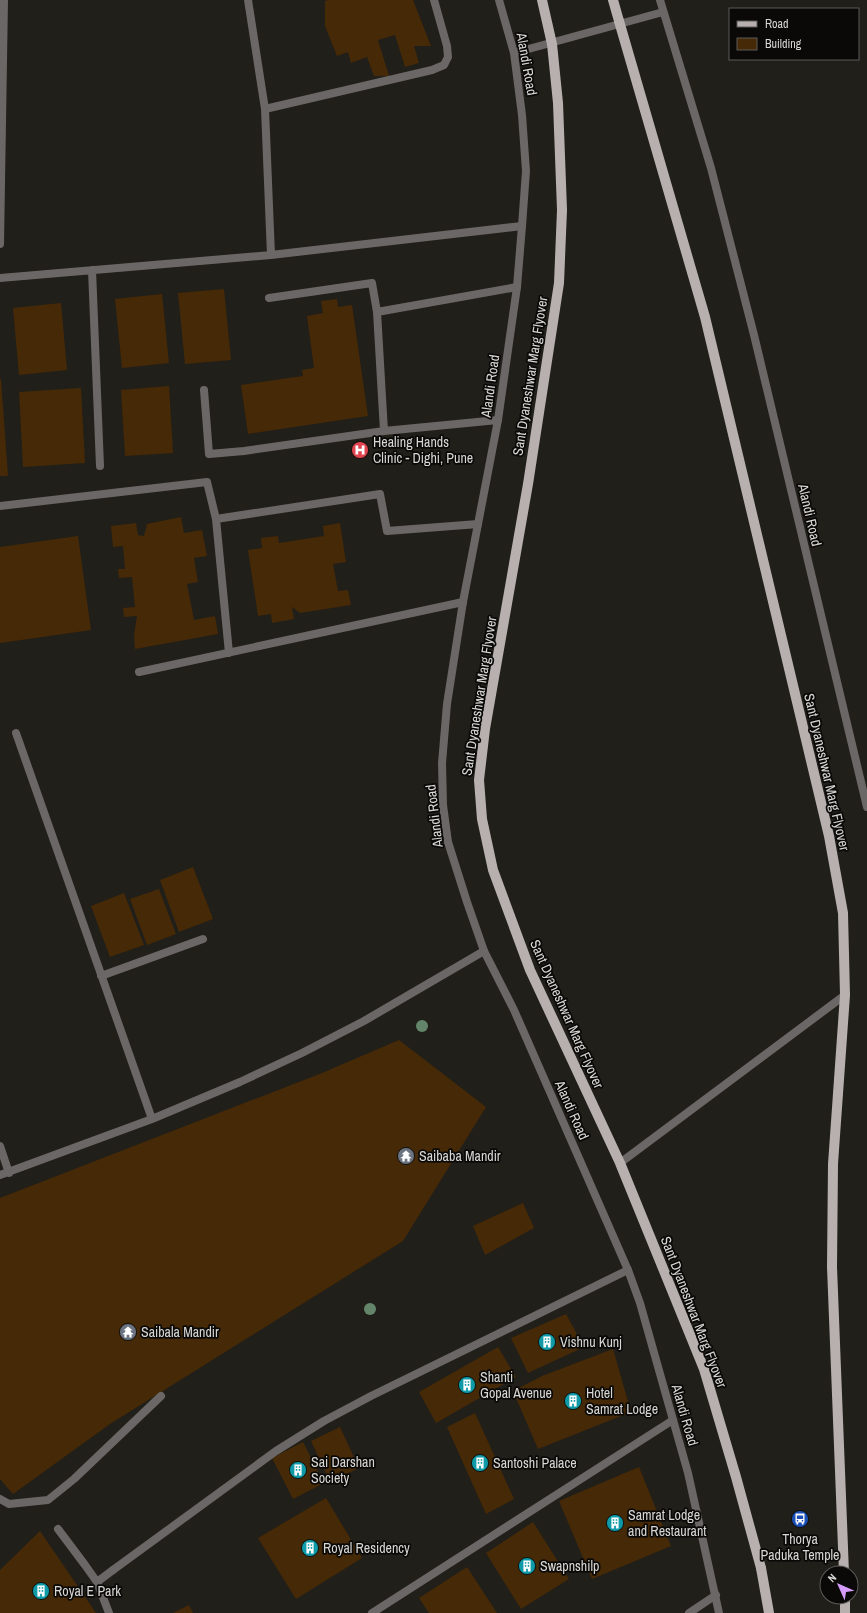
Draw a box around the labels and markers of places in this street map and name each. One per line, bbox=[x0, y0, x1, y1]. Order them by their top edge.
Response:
place label: Healing Hands Clinic - Dighi, Pune bbox=[373, 433, 473, 467]
hospital icon: Healing Hands Clinic - Dighi, Pune bbox=[350, 440, 370, 460]
temple icon: Saibaba Mandir bbox=[396, 1146, 416, 1166]
place label: Saibaba Mandir bbox=[419, 1147, 501, 1165]
temple icon: Saibala Mandir bbox=[118, 1322, 138, 1342]
place label: Saibala Mandir bbox=[141, 1323, 219, 1341]
building icon: Vishnu Kunj bbox=[537, 1332, 557, 1352]
place label: Vishnu Kunj bbox=[560, 1333, 622, 1351]
place label: Shanti Gopal Avenue bbox=[480, 1368, 552, 1402]
building icon: Shanti Gopal Avenue bbox=[457, 1375, 477, 1395]
place label: Hotel Samrat Lodge bbox=[586, 1384, 658, 1418]
building icon: Hotel Samrat Lodge bbox=[563, 1391, 583, 1411]
place label: Sai Darshan Society bbox=[311, 1453, 375, 1487]
building icon: Santoshi Palace bbox=[470, 1453, 490, 1473]
place label: Santoshi Palace bbox=[493, 1454, 577, 1472]
building icon: Sai Darshan Society bbox=[288, 1460, 308, 1480]
place label: Samrat Lodge and Restaurant bbox=[628, 1506, 707, 1540]
bus stop icon: Thorya Paduka Temple bbox=[790, 1509, 810, 1529]
building icon: Samrat Lodge and Restaurant bbox=[605, 1513, 625, 1533]
place label: Thorya Paduka Temple bbox=[761, 1530, 839, 1564]
building icon: Royal Residency bbox=[300, 1538, 320, 1558]
place label: Royal Residency bbox=[323, 1539, 410, 1557]
building icon: Swapnshilp bbox=[517, 1556, 537, 1576]
place label: Swapnshilp bbox=[540, 1557, 599, 1575]
building icon: Royal E Park bbox=[31, 1581, 51, 1601]
place label: Royal E Park bbox=[54, 1582, 121, 1600]

